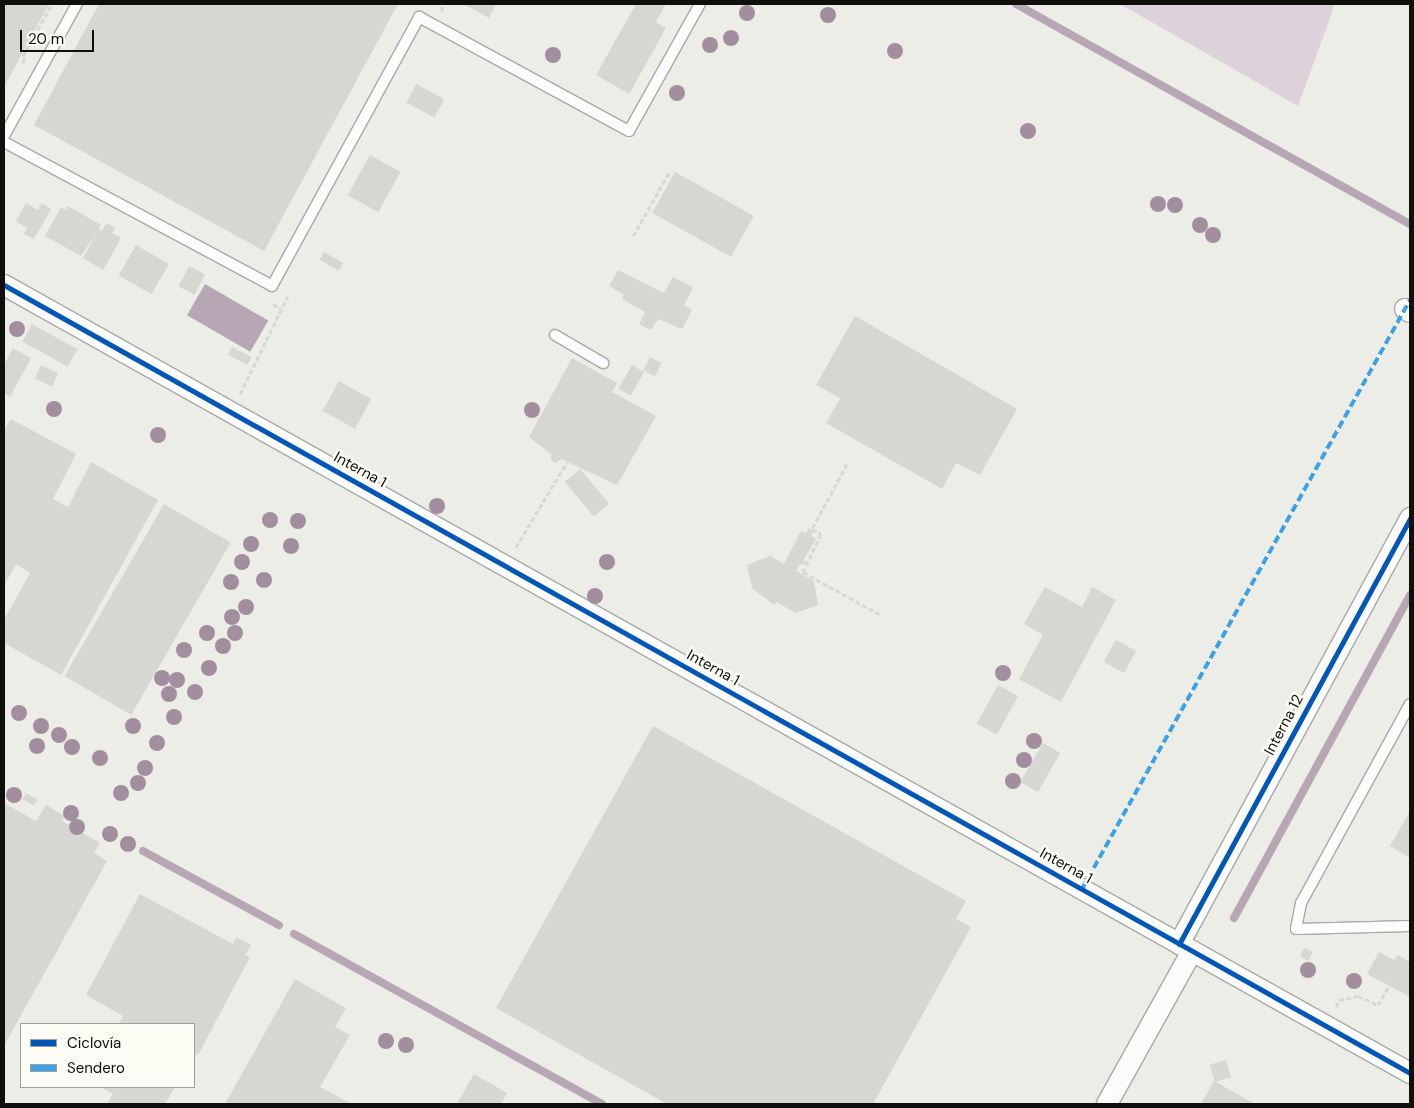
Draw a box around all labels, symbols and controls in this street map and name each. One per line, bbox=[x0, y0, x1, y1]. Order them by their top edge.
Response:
scale bar bbox=[22, 20, 96, 52]
text: 20 m bbox=[28, 29, 64, 49]
street label: Interna 1 bbox=[331, 448, 389, 492]
street label: Interna 1 bbox=[684, 646, 742, 690]
street label: Interna 12 bbox=[1261, 692, 1307, 758]
street label: Interna 1 bbox=[1037, 844, 1095, 888]
legend bbox=[20, 1023, 195, 1088]
text: Ciclovía bbox=[67, 1033, 121, 1053]
text: Sendero bbox=[67, 1058, 125, 1078]

